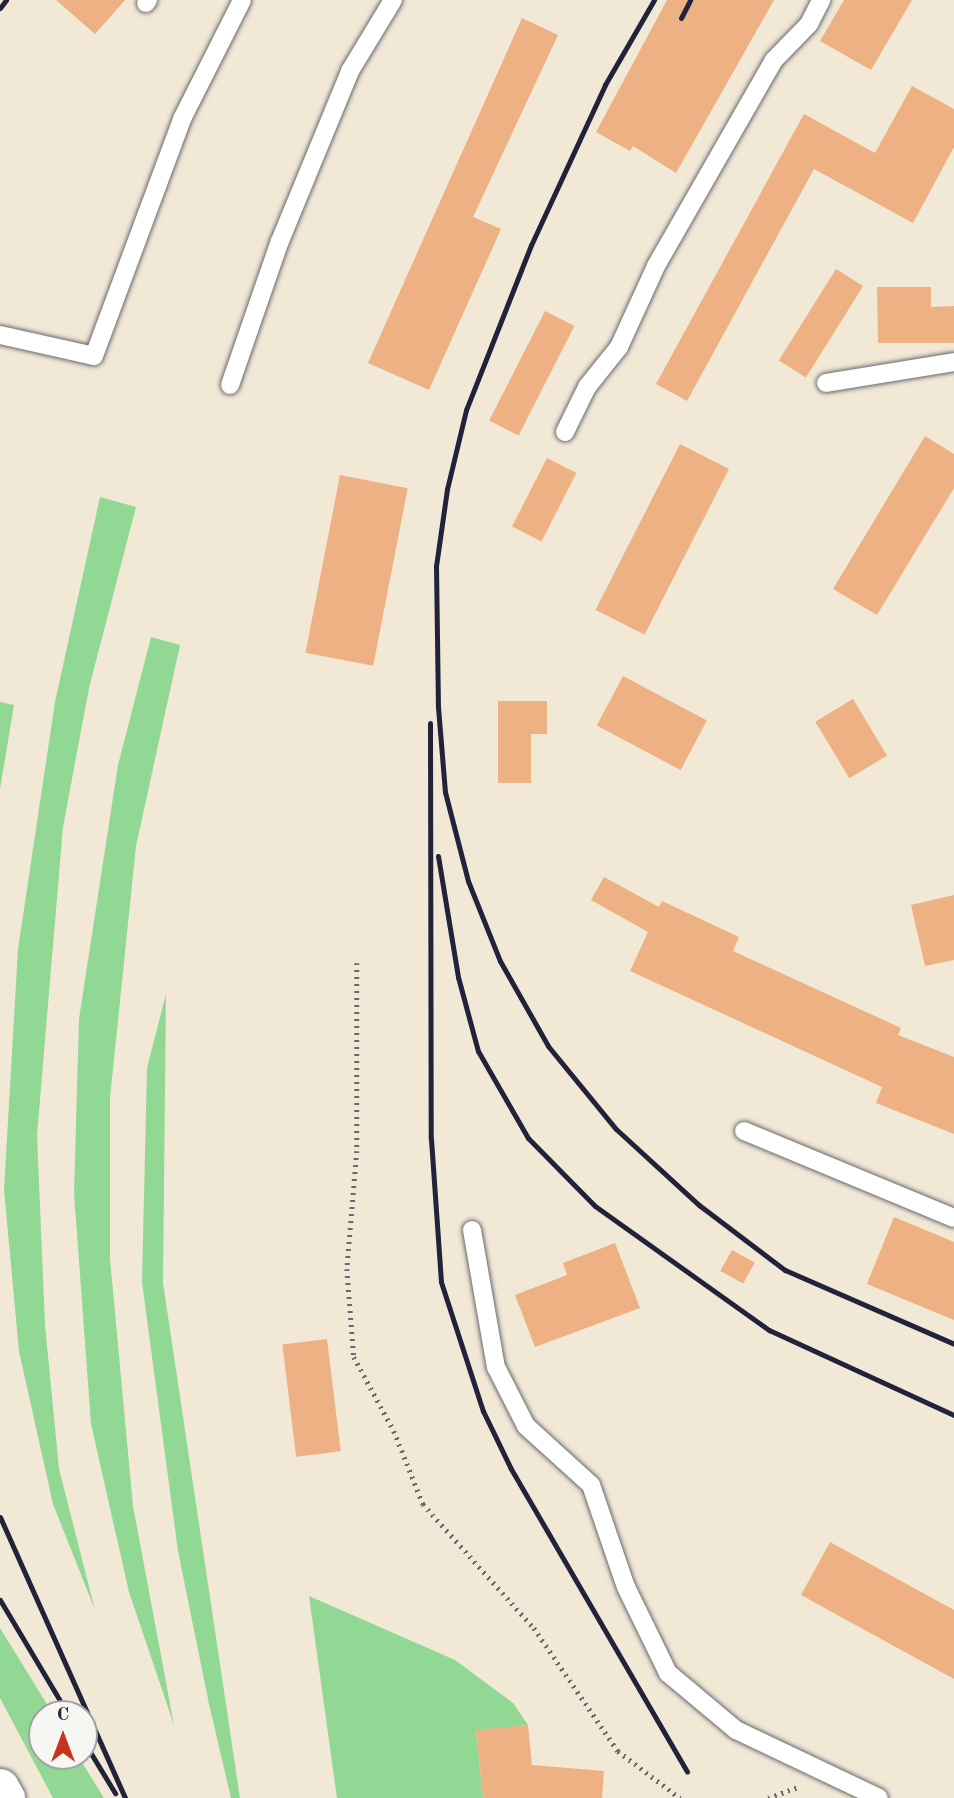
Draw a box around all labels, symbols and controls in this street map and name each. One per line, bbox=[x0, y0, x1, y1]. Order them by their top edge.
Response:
north arrow bbox=[28, 1700, 98, 1770]
text: С bbox=[57, 1706, 69, 1725]

